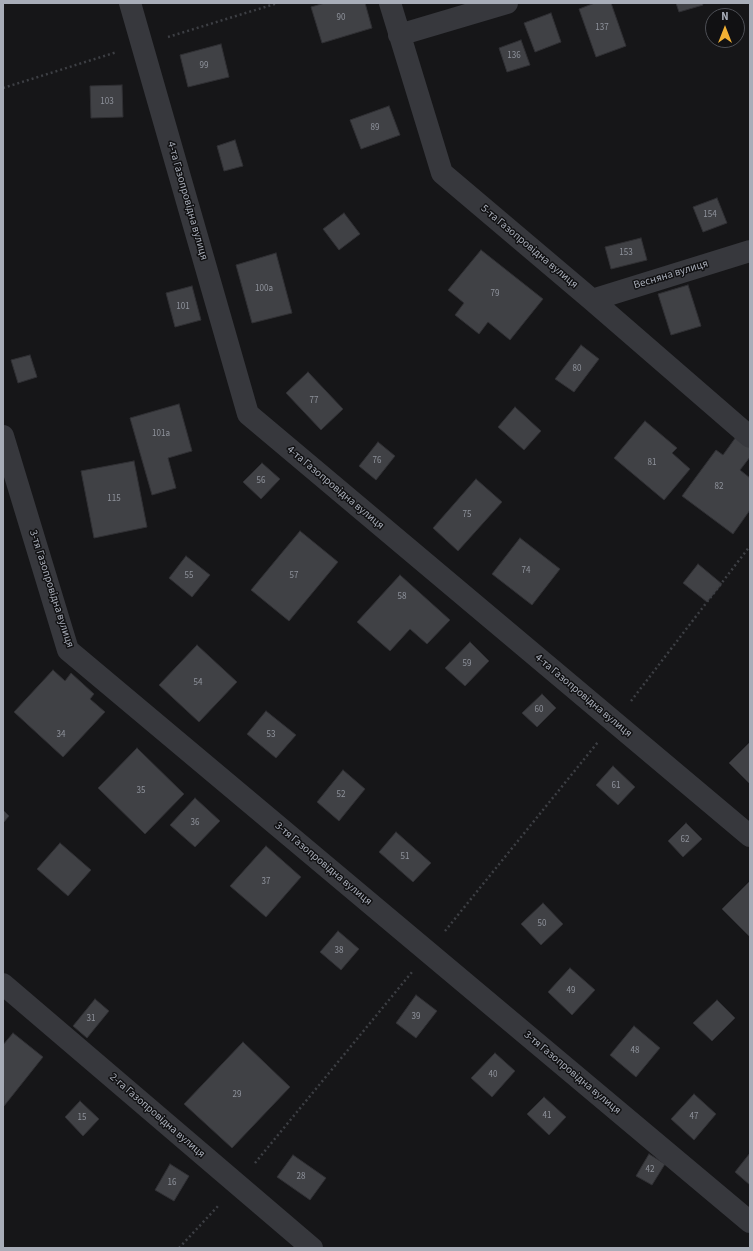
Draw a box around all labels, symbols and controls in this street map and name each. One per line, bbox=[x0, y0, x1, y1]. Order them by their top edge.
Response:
north arrow bbox=[705, 8, 745, 48]
text: N bbox=[721, 9, 729, 24]
house number: 90 bbox=[337, 13, 345, 23]
house number: 137 bbox=[595, 23, 609, 33]
house number: 136 bbox=[507, 51, 521, 61]
house number: 99 bbox=[200, 61, 208, 71]
house number: 103 bbox=[100, 97, 114, 107]
house number: 89 bbox=[371, 123, 379, 133]
street label: 4-та Газопровідна вулиця bbox=[164, 140, 210, 262]
street label: 5-та Газопровідна вулиця bbox=[478, 202, 580, 292]
house number: 154 bbox=[703, 210, 717, 220]
house number: 153 bbox=[619, 248, 633, 258]
street label: Весняна вулиця bbox=[632, 257, 710, 293]
house number: 100а bbox=[255, 284, 273, 294]
house number: 79 bbox=[491, 289, 499, 299]
house number: 101 bbox=[176, 302, 190, 312]
house number: 80 bbox=[573, 364, 581, 374]
house number: 77 bbox=[310, 396, 318, 406]
house number: 101а bbox=[152, 429, 170, 439]
street label: 4-та Газопровідна вулиця bbox=[284, 443, 386, 533]
house number: 76 bbox=[373, 456, 381, 466]
house number: 81 bbox=[648, 458, 656, 468]
house number: 56 bbox=[257, 476, 265, 486]
house number: 82 bbox=[715, 482, 723, 492]
house number: 115 bbox=[107, 494, 121, 504]
house number: 75 bbox=[463, 510, 471, 520]
street label: 3-тя Газопровідна вулиця bbox=[26, 529, 76, 649]
house number: 74 bbox=[522, 566, 530, 576]
house number: 55 bbox=[185, 571, 193, 581]
house number: 57 bbox=[290, 571, 298, 581]
house number: 58 bbox=[398, 592, 406, 602]
street label: 4-та Газопровідна вулиця bbox=[532, 651, 634, 741]
house number: 59 bbox=[463, 659, 471, 669]
house number: 54 bbox=[194, 678, 202, 688]
house number: 60 bbox=[535, 705, 543, 715]
house number: 34 bbox=[57, 730, 65, 740]
house number: 53 bbox=[267, 730, 275, 740]
house number: 61 bbox=[612, 781, 620, 791]
house number: 35 bbox=[137, 786, 145, 796]
house number: 52 bbox=[337, 790, 345, 800]
house number: 36 bbox=[191, 818, 199, 828]
street label: 3-тя Газопровідна вулиця bbox=[272, 819, 374, 909]
house number: 62 bbox=[681, 835, 689, 845]
house number: 51 bbox=[401, 852, 409, 862]
house number: 37 bbox=[262, 877, 270, 887]
house number: 50 bbox=[538, 919, 546, 929]
house number: 38 bbox=[335, 946, 343, 956]
house number: 49 bbox=[567, 986, 575, 996]
house number: 39 bbox=[412, 1012, 420, 1022]
house number: 31 bbox=[87, 1014, 95, 1024]
street label: 3-тя Газопровідна вулиця bbox=[521, 1028, 623, 1118]
house number: 48 bbox=[631, 1046, 639, 1056]
house number: 40 bbox=[489, 1070, 497, 1080]
street label: 2-га Газопровідна вулиця bbox=[106, 1071, 208, 1161]
house number: 29 bbox=[233, 1090, 241, 1100]
house number: 41 bbox=[543, 1111, 551, 1121]
house number: 47 bbox=[690, 1112, 698, 1122]
house number: 15 bbox=[78, 1113, 86, 1123]
house number: 42 bbox=[646, 1165, 654, 1175]
house number: 28 bbox=[297, 1172, 305, 1182]
house number: 16 bbox=[168, 1178, 176, 1188]

